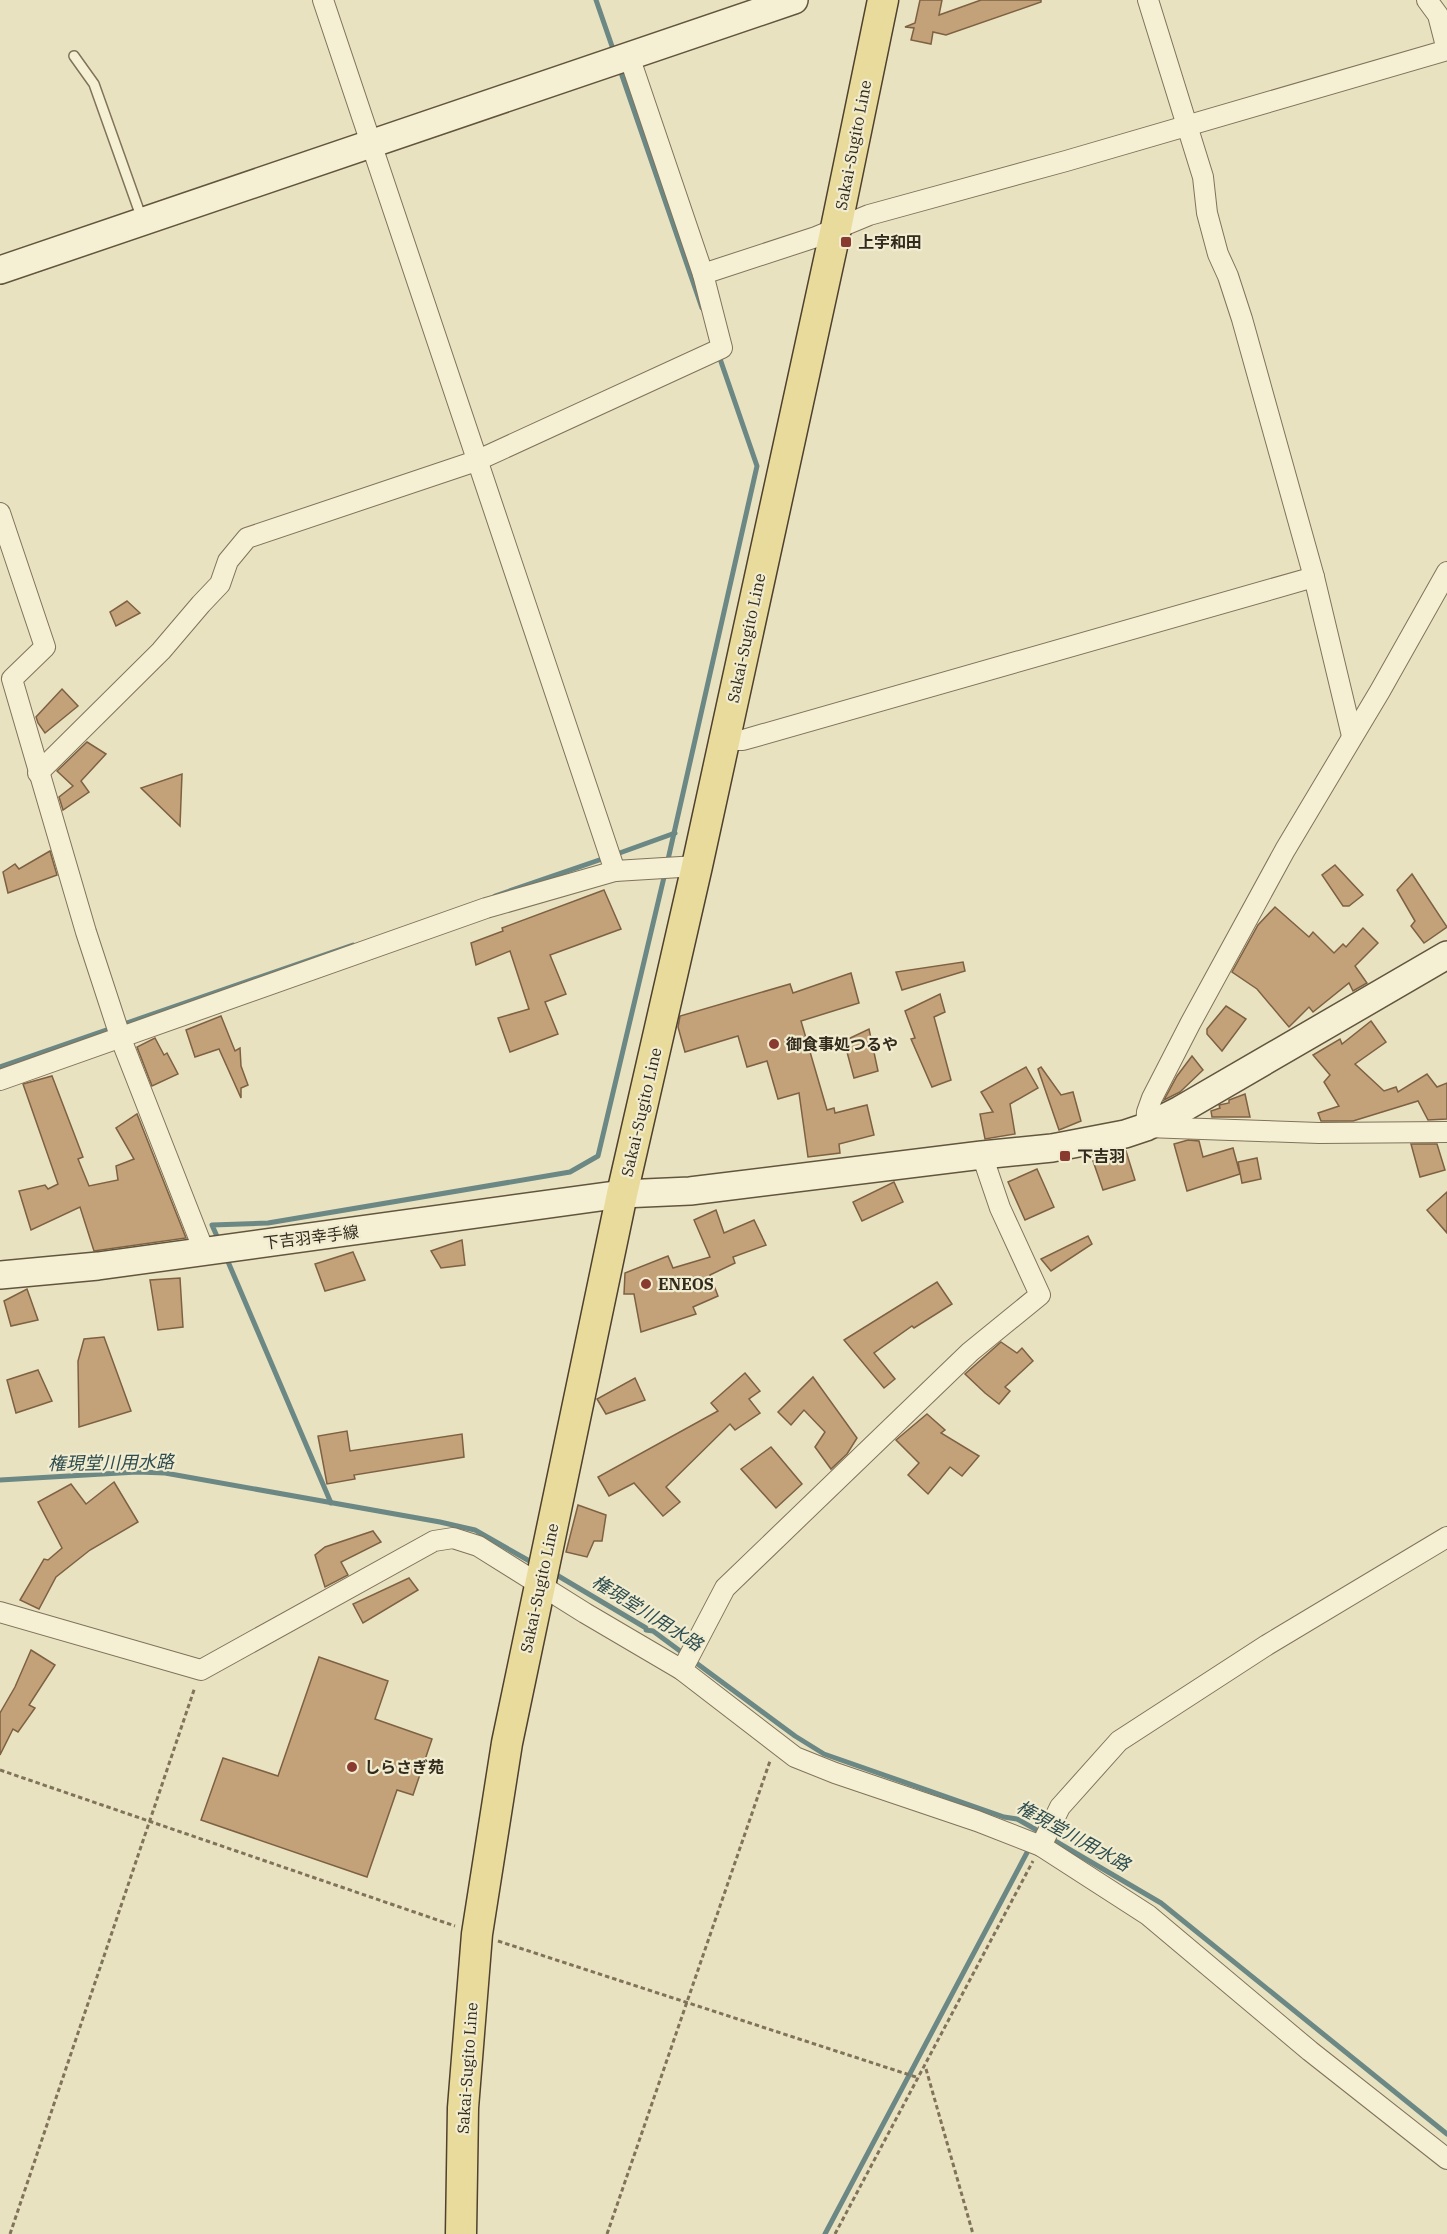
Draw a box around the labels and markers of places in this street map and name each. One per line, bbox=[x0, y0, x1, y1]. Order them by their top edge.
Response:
place label: 上宇和田 bbox=[858, 232, 922, 252]
marker: 上宇和田 bbox=[839, 235, 853, 249]
place label: 御食事処つるや bbox=[786, 1034, 898, 1054]
marker: 御食事処つるや bbox=[767, 1037, 781, 1051]
place label: 下吉羽 bbox=[1077, 1146, 1125, 1166]
marker: 下吉羽 bbox=[1058, 1149, 1072, 1163]
place label: ENEOS bbox=[658, 1274, 714, 1294]
marker: ENEOS bbox=[639, 1277, 653, 1291]
place label: しらさぎ苑 bbox=[364, 1757, 444, 1777]
marker: しらさぎ苑 bbox=[345, 1760, 359, 1774]

